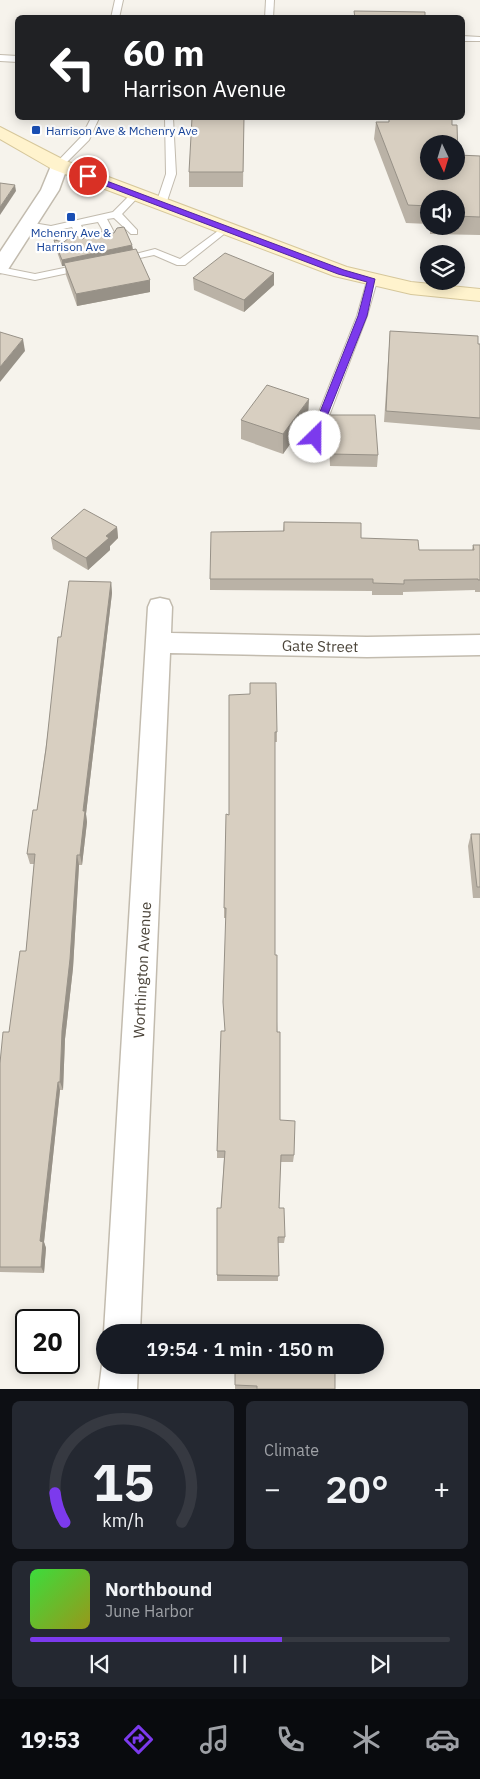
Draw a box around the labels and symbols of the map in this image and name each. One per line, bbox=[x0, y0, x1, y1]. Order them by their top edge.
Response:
place label: Harrison Ave & Mchenry Ave bbox=[46, 123, 198, 138]
marker: Harrison Ave & Mchenry Ave bbox=[30, 124, 42, 136]
north arrow bbox=[420, 135, 465, 180]
pin bbox=[67, 155, 109, 197]
marker: Mchenry Ave & Harrison Ave bbox=[65, 211, 77, 223]
place label: Mchenry Ave & Harrison Ave bbox=[31, 225, 112, 254]
position arrow bbox=[288, 410, 340, 462]
street label: Gate Street bbox=[282, 636, 358, 656]
street label: Worthington Avenue bbox=[129, 901, 155, 1039]
speed limit sign: 20 bbox=[15, 1309, 80, 1374]

